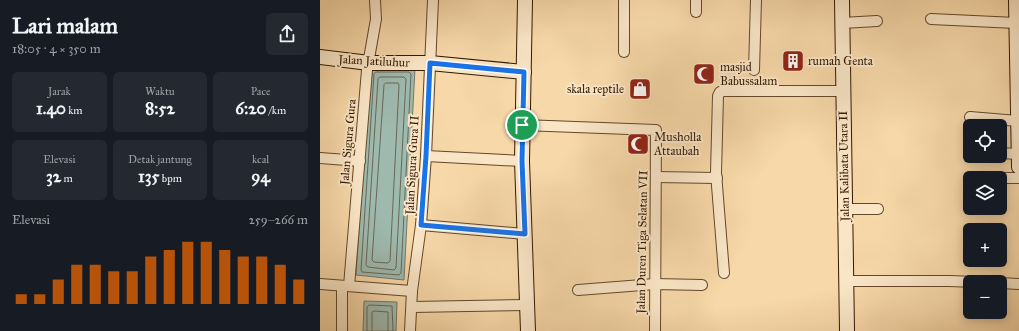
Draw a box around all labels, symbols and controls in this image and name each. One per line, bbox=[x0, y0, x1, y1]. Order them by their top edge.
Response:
text: Lari malam bbox=[12, 12, 118, 39]
button: share bbox=[266, 13, 308, 55]
text: 18:05 · 4 × 350 m bbox=[12, 41, 101, 57]
building icon: rumah Genta bbox=[780, 48, 806, 74]
street label: Jalan Jatiluhur bbox=[336, 52, 410, 71]
place label: rumah Genta bbox=[808, 54, 874, 68]
place label: masjid Babussalam bbox=[720, 60, 777, 88]
mosque icon: masjid Babussalam bbox=[691, 61, 717, 87]
shop icon: skala reptile bbox=[627, 76, 653, 102]
place label: skala reptile bbox=[567, 82, 624, 96]
text: Jarak bbox=[48, 85, 71, 98]
text: Waktu bbox=[145, 85, 175, 98]
text: Pace bbox=[251, 85, 271, 98]
text: 1.40 bbox=[36, 98, 66, 119]
text: 8:52 bbox=[145, 98, 175, 119]
text: 6:20 bbox=[235, 98, 266, 119]
street label: Jalan Sigura Gura bbox=[337, 98, 360, 188]
text: km bbox=[66, 104, 83, 117]
text: /km bbox=[266, 104, 286, 117]
pin bbox=[505, 108, 539, 142]
street label: Jalan Kalibata Utara II bbox=[836, 110, 853, 224]
icon: arrive bbox=[511, 114, 533, 136]
street label: Jalan Sigura Gura II bbox=[402, 115, 423, 217]
map controls bbox=[963, 119, 1007, 319]
button: locate bbox=[963, 119, 1007, 163]
place label: Musholla Attaubah bbox=[653, 130, 702, 158]
mosque icon: Musholla Attaubah bbox=[625, 131, 651, 157]
text: Elevasi bbox=[43, 153, 75, 166]
text: Detak jantung bbox=[128, 153, 192, 166]
text: kcal bbox=[252, 153, 269, 166]
text: 32 bbox=[46, 166, 61, 187]
text: 135 bbox=[138, 166, 159, 187]
text: 94 bbox=[251, 166, 270, 187]
street label: Jalan Duren Tiga Selatan VII bbox=[634, 170, 651, 316]
button: layers bbox=[963, 171, 1007, 215]
text: m bbox=[61, 172, 73, 185]
text: bpm bbox=[159, 172, 182, 185]
text: Elevasi bbox=[12, 212, 50, 228]
text: 259–266 m bbox=[248, 212, 308, 228]
button: + bbox=[963, 223, 1007, 267]
button: − bbox=[963, 275, 1007, 319]

